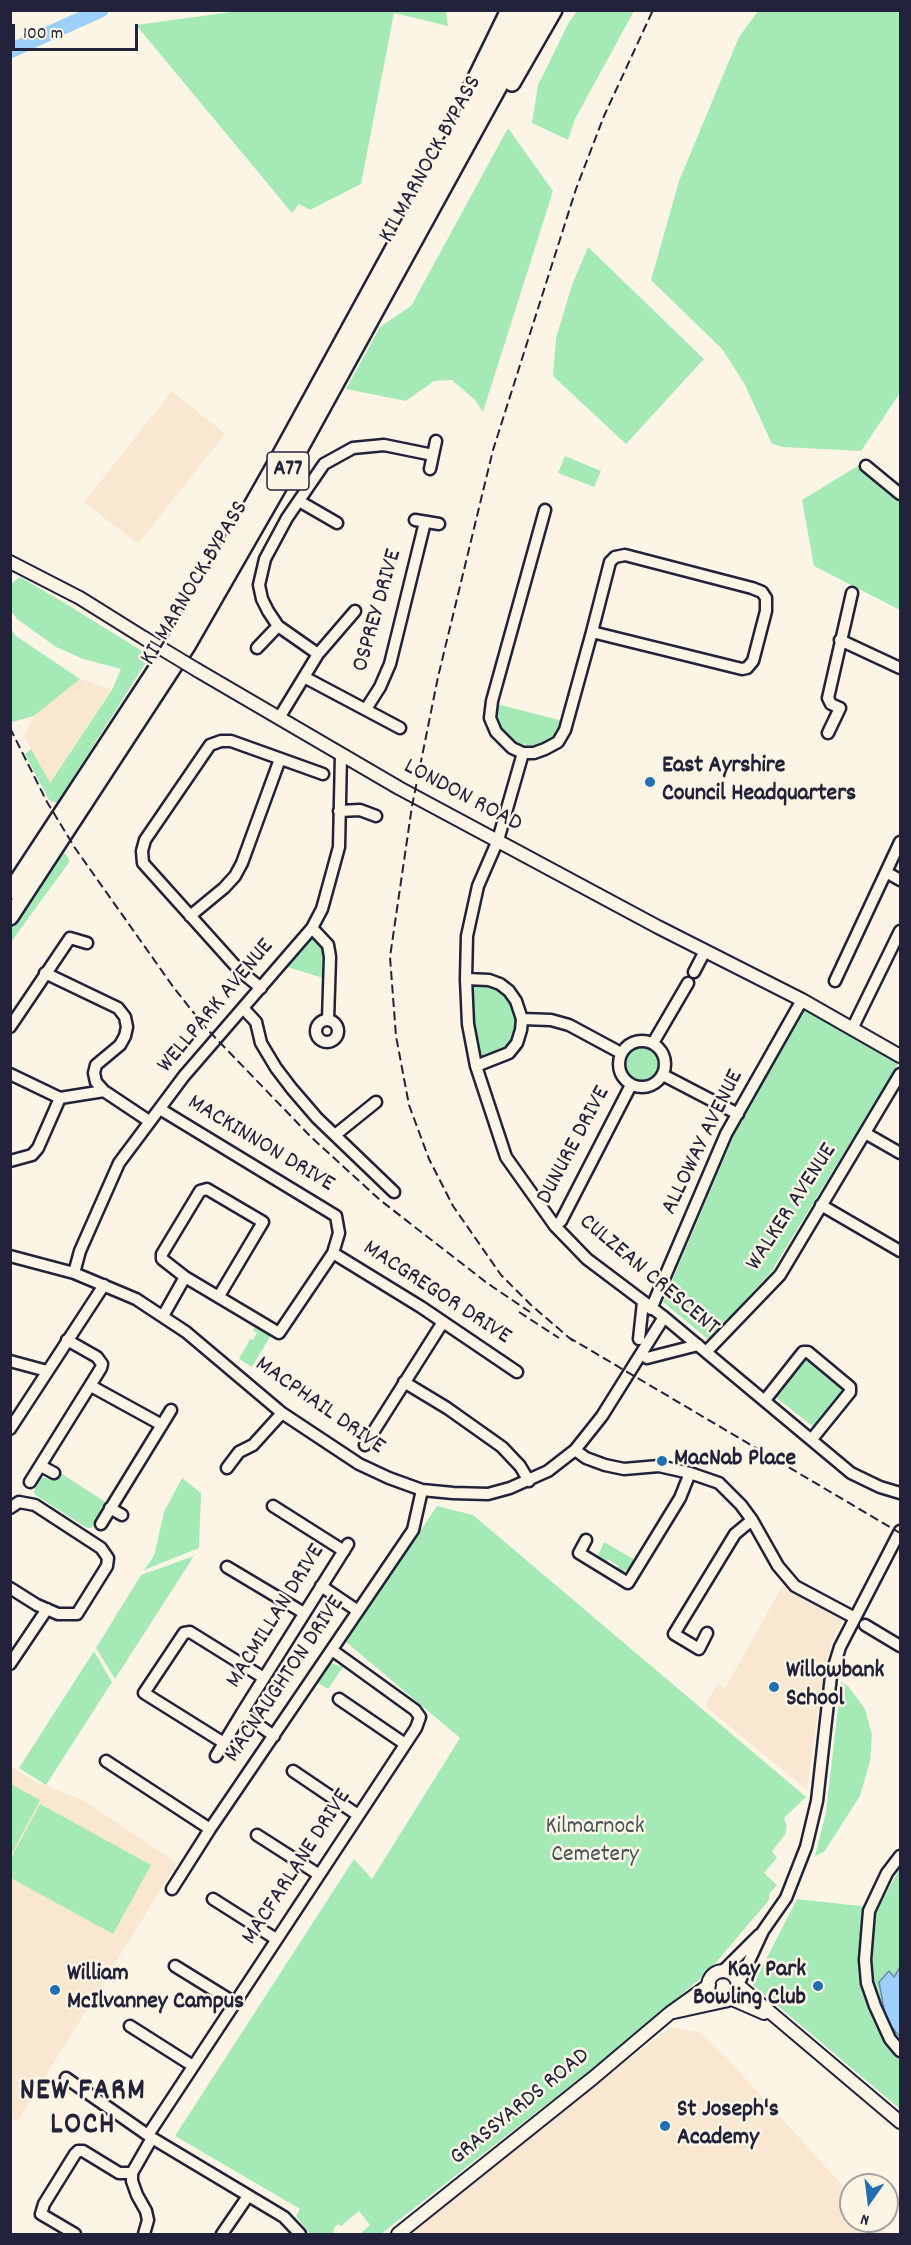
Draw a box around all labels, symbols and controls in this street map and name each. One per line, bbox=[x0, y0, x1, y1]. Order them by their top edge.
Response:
scale bar bbox=[15, 12, 141, 50]
text: 100 m bbox=[23, 22, 63, 47]
street label: KILMARNOCK BYPASS bbox=[374, 71, 490, 249]
road number: A77 bbox=[267, 452, 309, 490]
street label: KILMARNOCK BYPASS bbox=[136, 497, 256, 671]
street label: OSPREY DRIVE bbox=[348, 546, 410, 676]
street label: LONDON ROAD bbox=[398, 754, 526, 840]
place label: East Ayrshire Council Headquarters bbox=[662, 754, 856, 810]
marker: East Ayrshire Council Headquarters bbox=[643, 775, 657, 789]
street label: WELLPARK AVENUE bbox=[152, 934, 282, 1080]
street label: ALLOWAY AVENUE bbox=[657, 1066, 751, 1220]
street label: DUNURE DRIVE bbox=[532, 1082, 618, 1210]
street label: MACKINNON DRIVE bbox=[181, 1090, 339, 1200]
street label: WALKER AVENUE bbox=[741, 1139, 845, 1277]
street label: CULZEAN CRESCENT bbox=[572, 1209, 724, 1343]
street label: MACGREGOR DRIVE bbox=[357, 1235, 515, 1353]
street label: MACPHAIL DRIVE bbox=[248, 1352, 390, 1462]
place label: MacNab Place bbox=[674, 1447, 796, 1475]
marker: MacNab Place bbox=[655, 1454, 669, 1468]
street label: MACMILLAN DRIVE bbox=[221, 1540, 333, 1694]
street label: MACNAUGHTON DRIVE bbox=[220, 1591, 352, 1769]
place label: Willowbank School bbox=[786, 1659, 884, 1715]
marker: Willowbank School bbox=[767, 1680, 781, 1694]
street label: MACFARLANE DRIVE bbox=[237, 1785, 359, 1951]
park label: Kilmarnock Cemetery bbox=[545, 1815, 645, 1871]
place label: Kay Park Bowling Club bbox=[693, 1958, 806, 2014]
place label: William McIlvanney Campus bbox=[67, 1962, 244, 2018]
marker: Kay Park Bowling Club bbox=[811, 1979, 825, 1993]
marker: William McIlvanney Campus bbox=[48, 1983, 62, 1997]
street label: GRASSYARDS ROAD bbox=[445, 2043, 597, 2173]
district label: NEW FARM LOCH bbox=[20, 2076, 146, 2146]
place label: St Joseph's Academy bbox=[677, 2098, 779, 2154]
marker: St Joseph's Academy bbox=[658, 2119, 672, 2133]
north arrow bbox=[839, 2173, 899, 2233]
text: N bbox=[858, 2207, 872, 2231]

